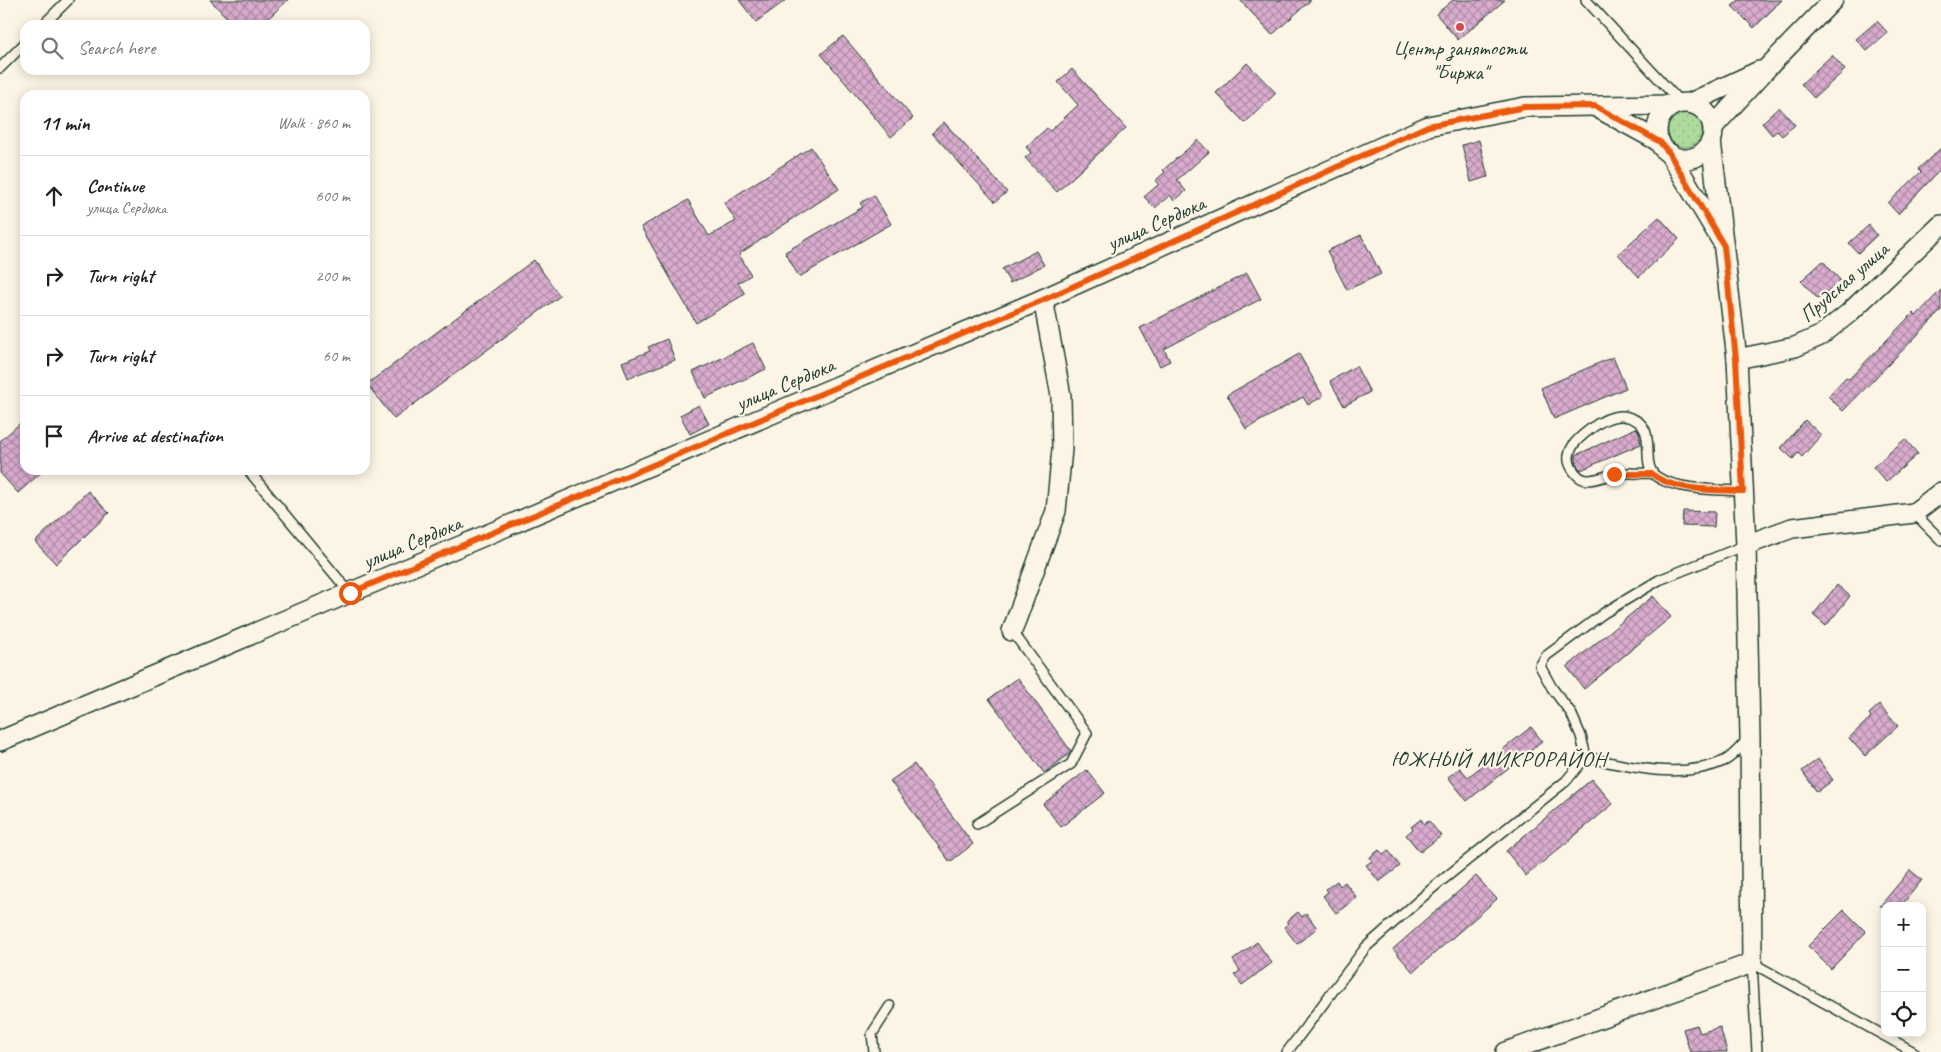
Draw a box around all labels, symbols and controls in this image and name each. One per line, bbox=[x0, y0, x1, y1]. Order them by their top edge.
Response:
search box bbox=[20, 20, 370, 75]
marker: Центр занятости "Биржа" bbox=[1454, 21, 1466, 33]
icon: search bbox=[38, 34, 66, 62]
place label: Центр занятости "Биржа" bbox=[1393, 35, 1528, 85]
text: Search here bbox=[78, 36, 155, 60]
text: 11 min bbox=[40, 110, 90, 136]
text: Walk · 860 m bbox=[278, 113, 350, 133]
text: Continue bbox=[87, 174, 144, 198]
icon: ahead bbox=[40, 182, 68, 210]
text: 600 m bbox=[316, 186, 350, 206]
street label: улица Сердюка bbox=[1101, 189, 1211, 257]
text: улица Сердюка bbox=[87, 198, 167, 218]
street label: Прудская улица bbox=[1794, 235, 1896, 328]
icon: right bbox=[40, 262, 68, 290]
text: Turn right bbox=[87, 264, 154, 288]
text: 200 m bbox=[316, 266, 350, 286]
icon: right bbox=[40, 342, 68, 370]
text: Turn right bbox=[87, 344, 154, 368]
text: 60 m bbox=[323, 346, 350, 366]
street label: улица Сердюка bbox=[730, 351, 840, 417]
icon: arrive bbox=[40, 422, 68, 450]
text: Arrive at destination bbox=[87, 424, 223, 448]
route end bbox=[1603, 463, 1626, 486]
street label: улица Сердюка bbox=[357, 509, 467, 575]
route start bbox=[339, 582, 362, 605]
district label: ЮЖНЫЙ МИКРОРАЙОН bbox=[1391, 745, 1610, 773]
map controls bbox=[1881, 902, 1926, 1037]
button: + bbox=[1881, 902, 1926, 947]
button: − bbox=[1881, 947, 1926, 992]
button: locate bbox=[1881, 992, 1926, 1037]

